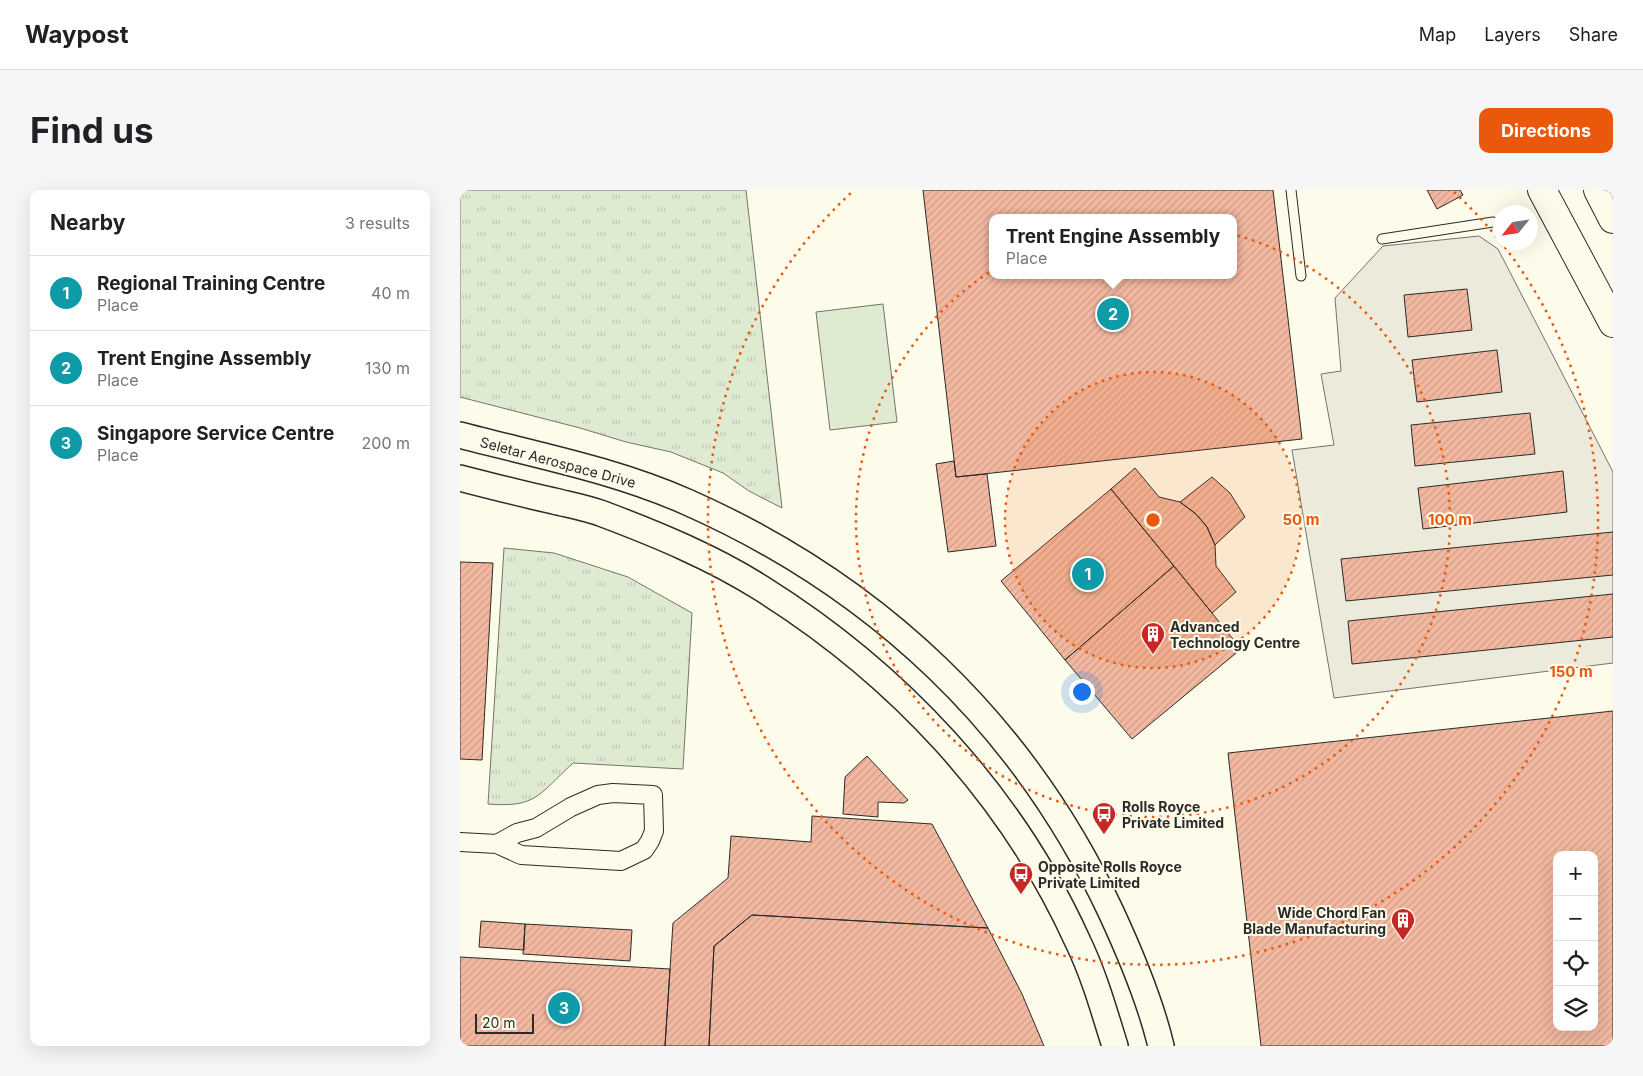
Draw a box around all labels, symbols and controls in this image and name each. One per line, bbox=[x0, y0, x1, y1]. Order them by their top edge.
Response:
text: Waypost bbox=[25, 20, 129, 49]
text: Map bbox=[1419, 24, 1456, 45]
text: Layers bbox=[1484, 24, 1541, 45]
text: Share bbox=[1569, 24, 1618, 45]
button: Directions bbox=[1479, 108, 1613, 153]
text: Find us bbox=[30, 109, 154, 151]
north arrow bbox=[1493, 205, 1538, 250]
text: Nearby bbox=[50, 210, 125, 235]
text: 3 results bbox=[345, 213, 410, 233]
popup bbox=[989, 214, 1237, 279]
text: Trent Engine Assembly bbox=[1006, 225, 1220, 248]
text: Place bbox=[1006, 248, 1047, 268]
text: Regional Training Centre bbox=[97, 272, 325, 295]
text: 1 bbox=[63, 283, 69, 303]
text: 40 m bbox=[371, 283, 410, 303]
text: Place bbox=[97, 295, 139, 315]
pin: 2 bbox=[1097, 295, 1129, 333]
text: Trent Engine Assembly bbox=[97, 347, 311, 370]
text: 2 bbox=[61, 358, 71, 378]
text: 130 m bbox=[365, 358, 410, 378]
text: Place bbox=[97, 370, 139, 390]
text: Singapore Service Centre bbox=[97, 422, 334, 445]
text: 3 bbox=[61, 433, 71, 453]
text: 200 m bbox=[362, 433, 410, 453]
street label: Seletar Aerospace Drive bbox=[478, 433, 638, 491]
text: Place bbox=[97, 445, 139, 465]
text: 50 m bbox=[1283, 510, 1319, 529]
text: 100 m bbox=[1428, 510, 1472, 529]
centre of rings bbox=[1144, 511, 1162, 529]
pin: 1 bbox=[1072, 555, 1104, 593]
place label: Advanced Technology Centre bbox=[1170, 618, 1300, 651]
building icon: Advanced Technology Centre bbox=[1140, 621, 1166, 655]
text: 150 m bbox=[1549, 662, 1593, 681]
your location bbox=[1069, 679, 1095, 705]
place label: Rolls Royce Private Limited bbox=[1122, 798, 1224, 831]
bus stop icon: Rolls Royce Private Limited bbox=[1091, 801, 1117, 835]
map controls bbox=[1553, 851, 1598, 1031]
button: + bbox=[1553, 851, 1598, 896]
place label: Opposite Rolls Royce Private Limited bbox=[1038, 858, 1182, 891]
bus stop icon: Opposite Rolls Royce Private Limited bbox=[1008, 861, 1034, 895]
button: − bbox=[1553, 896, 1598, 941]
place label: Wide Chord Fan Blade Manufacturing bbox=[1243, 904, 1386, 937]
building icon: Wide Chord Fan Blade Manufacturing bbox=[1390, 907, 1416, 941]
button: locate bbox=[1553, 941, 1598, 986]
button: layers bbox=[1553, 986, 1598, 1031]
pin: 3 bbox=[548, 989, 580, 1027]
scale bar bbox=[475, 1011, 534, 1034]
text: 20 m bbox=[482, 1014, 516, 1031]

